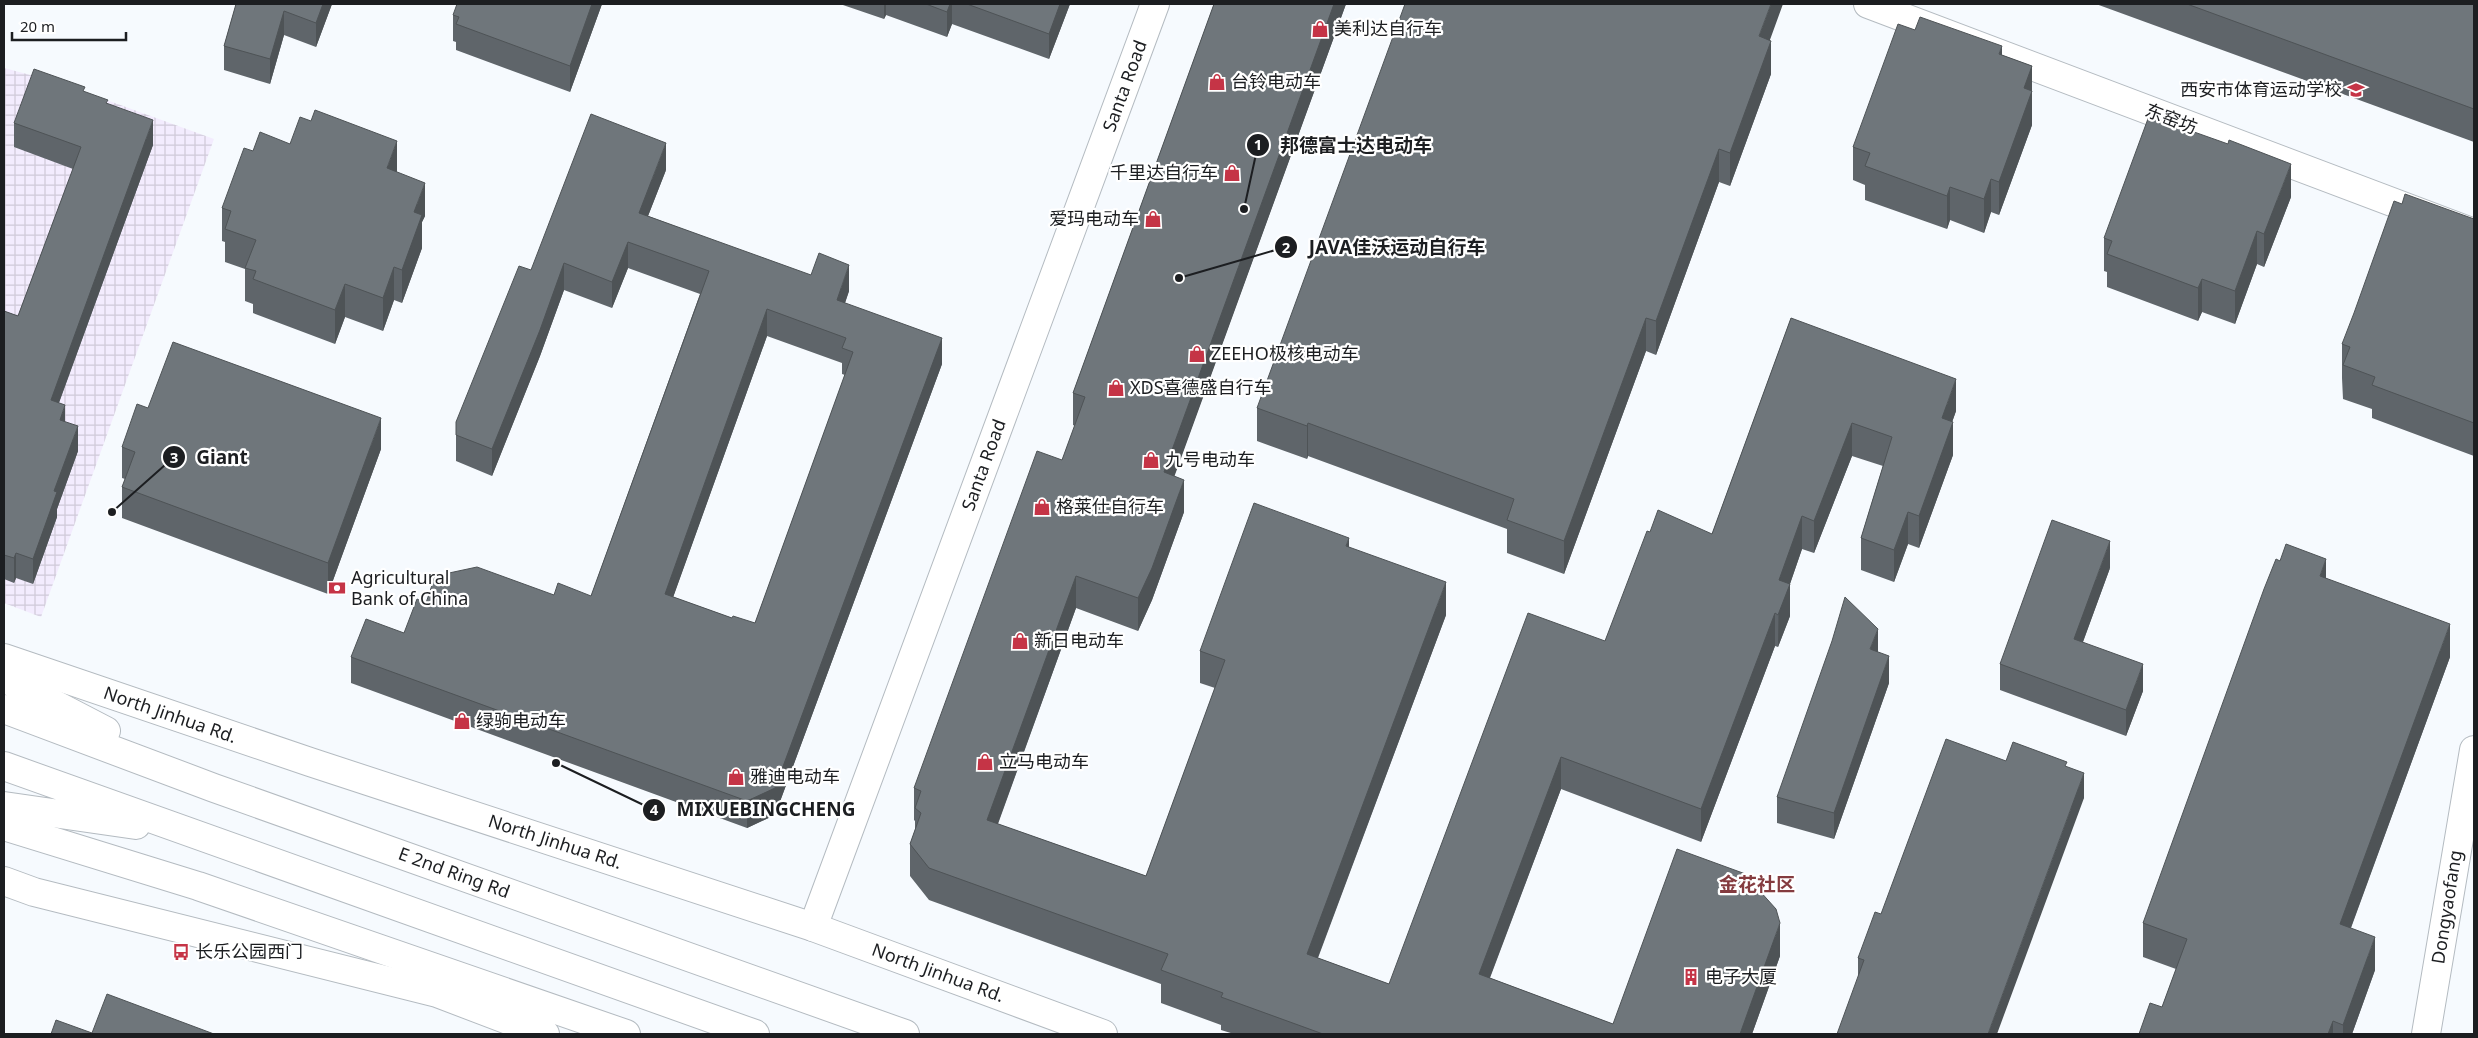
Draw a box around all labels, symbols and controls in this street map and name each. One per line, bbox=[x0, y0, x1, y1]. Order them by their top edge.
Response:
scale bar bbox=[12, 10, 126, 42]
text: 20 m bbox=[20, 16, 55, 36]
place label: 美利达自行车 bbox=[1334, 16, 1442, 40]
shop icon: 美利达自行车 bbox=[1310, 19, 1330, 39]
street label: Santa Road bbox=[1096, 37, 1152, 135]
place label: 台铃电动车 bbox=[1231, 69, 1321, 93]
shop icon: 台铃电动车 bbox=[1207, 72, 1227, 92]
place label: 西安市体育运动学校 bbox=[2180, 77, 2342, 101]
school or university icon: 西安市体育运动学校 bbox=[2346, 80, 2366, 100]
street label: 东窑坊 bbox=[2142, 97, 2201, 139]
callout: 邦德富士达电动车 bbox=[1245, 128, 1442, 162]
text: 邦德富士达电动车 bbox=[1280, 132, 1432, 158]
text: 1 bbox=[1254, 134, 1262, 154]
place label: 千里达自行车 bbox=[1110, 160, 1218, 184]
shop icon: 千里达自行车 bbox=[1222, 163, 1242, 183]
place label: 爱玛电动车 bbox=[1049, 206, 1139, 230]
shop icon: 爱玛电动车 bbox=[1143, 209, 1163, 229]
callout: JAVA佳沃运动自行车 bbox=[1273, 230, 1495, 264]
text: JAVA佳沃运动自行车 bbox=[1307, 234, 1485, 260]
text: 2 bbox=[1282, 237, 1291, 257]
place label: ZEEHO极核电动车 bbox=[1211, 341, 1359, 365]
shop icon: ZEEHO极核电动车 bbox=[1187, 344, 1207, 364]
place label: XDS喜德盛自行车 bbox=[1130, 375, 1272, 399]
shop icon: XDS喜德盛自行车 bbox=[1106, 378, 1126, 398]
street label: Santa Road bbox=[955, 416, 1011, 514]
callout: Giant bbox=[161, 440, 258, 474]
text: Giant bbox=[196, 444, 248, 470]
text: 3 bbox=[170, 447, 178, 467]
place label: 九号电动车 bbox=[1165, 447, 1255, 471]
shop icon: 九号电动车 bbox=[1141, 450, 1161, 470]
place label: 格莱仕自行车 bbox=[1056, 494, 1164, 518]
shop icon: 格莱仕自行车 bbox=[1032, 497, 1052, 517]
place label: Agricultural Bank of China bbox=[351, 565, 468, 610]
bank icon: Agricultural Bank of China bbox=[327, 578, 347, 598]
place label: 新日电动车 bbox=[1034, 628, 1124, 652]
shop icon: 新日电动车 bbox=[1010, 631, 1030, 651]
street label: North Jinhua Rd. bbox=[101, 680, 240, 748]
place label: 绿驹电动车 bbox=[476, 708, 566, 732]
shop icon: 绿驹电动车 bbox=[452, 711, 472, 731]
place label: 立马电动车 bbox=[999, 749, 1089, 773]
shop icon: 立马电动车 bbox=[975, 752, 995, 772]
place label: 雅迪电动车 bbox=[750, 764, 840, 788]
shop icon: 雅迪电动车 bbox=[726, 767, 746, 787]
callout: MIXUEBINGCHENG bbox=[642, 793, 866, 827]
text: MIXUEBINGCHENG bbox=[677, 796, 855, 822]
text: 4 bbox=[650, 799, 659, 819]
street label: North Jinhua Rd. bbox=[485, 808, 625, 874]
street label: E 2nd Ring Rd bbox=[395, 841, 513, 903]
street label: Dongyaofang bbox=[2425, 848, 2467, 965]
district label: 金花社区 bbox=[1719, 871, 1795, 897]
street label: North Jinhua Rd. bbox=[869, 937, 1008, 1007]
place label: 长乐公园西门 bbox=[195, 939, 303, 963]
bus stop icon: 长乐公园西门 bbox=[171, 942, 191, 962]
place label: 电子大厦 bbox=[1705, 964, 1777, 988]
building icon: 电子大厦 bbox=[1681, 967, 1701, 987]

